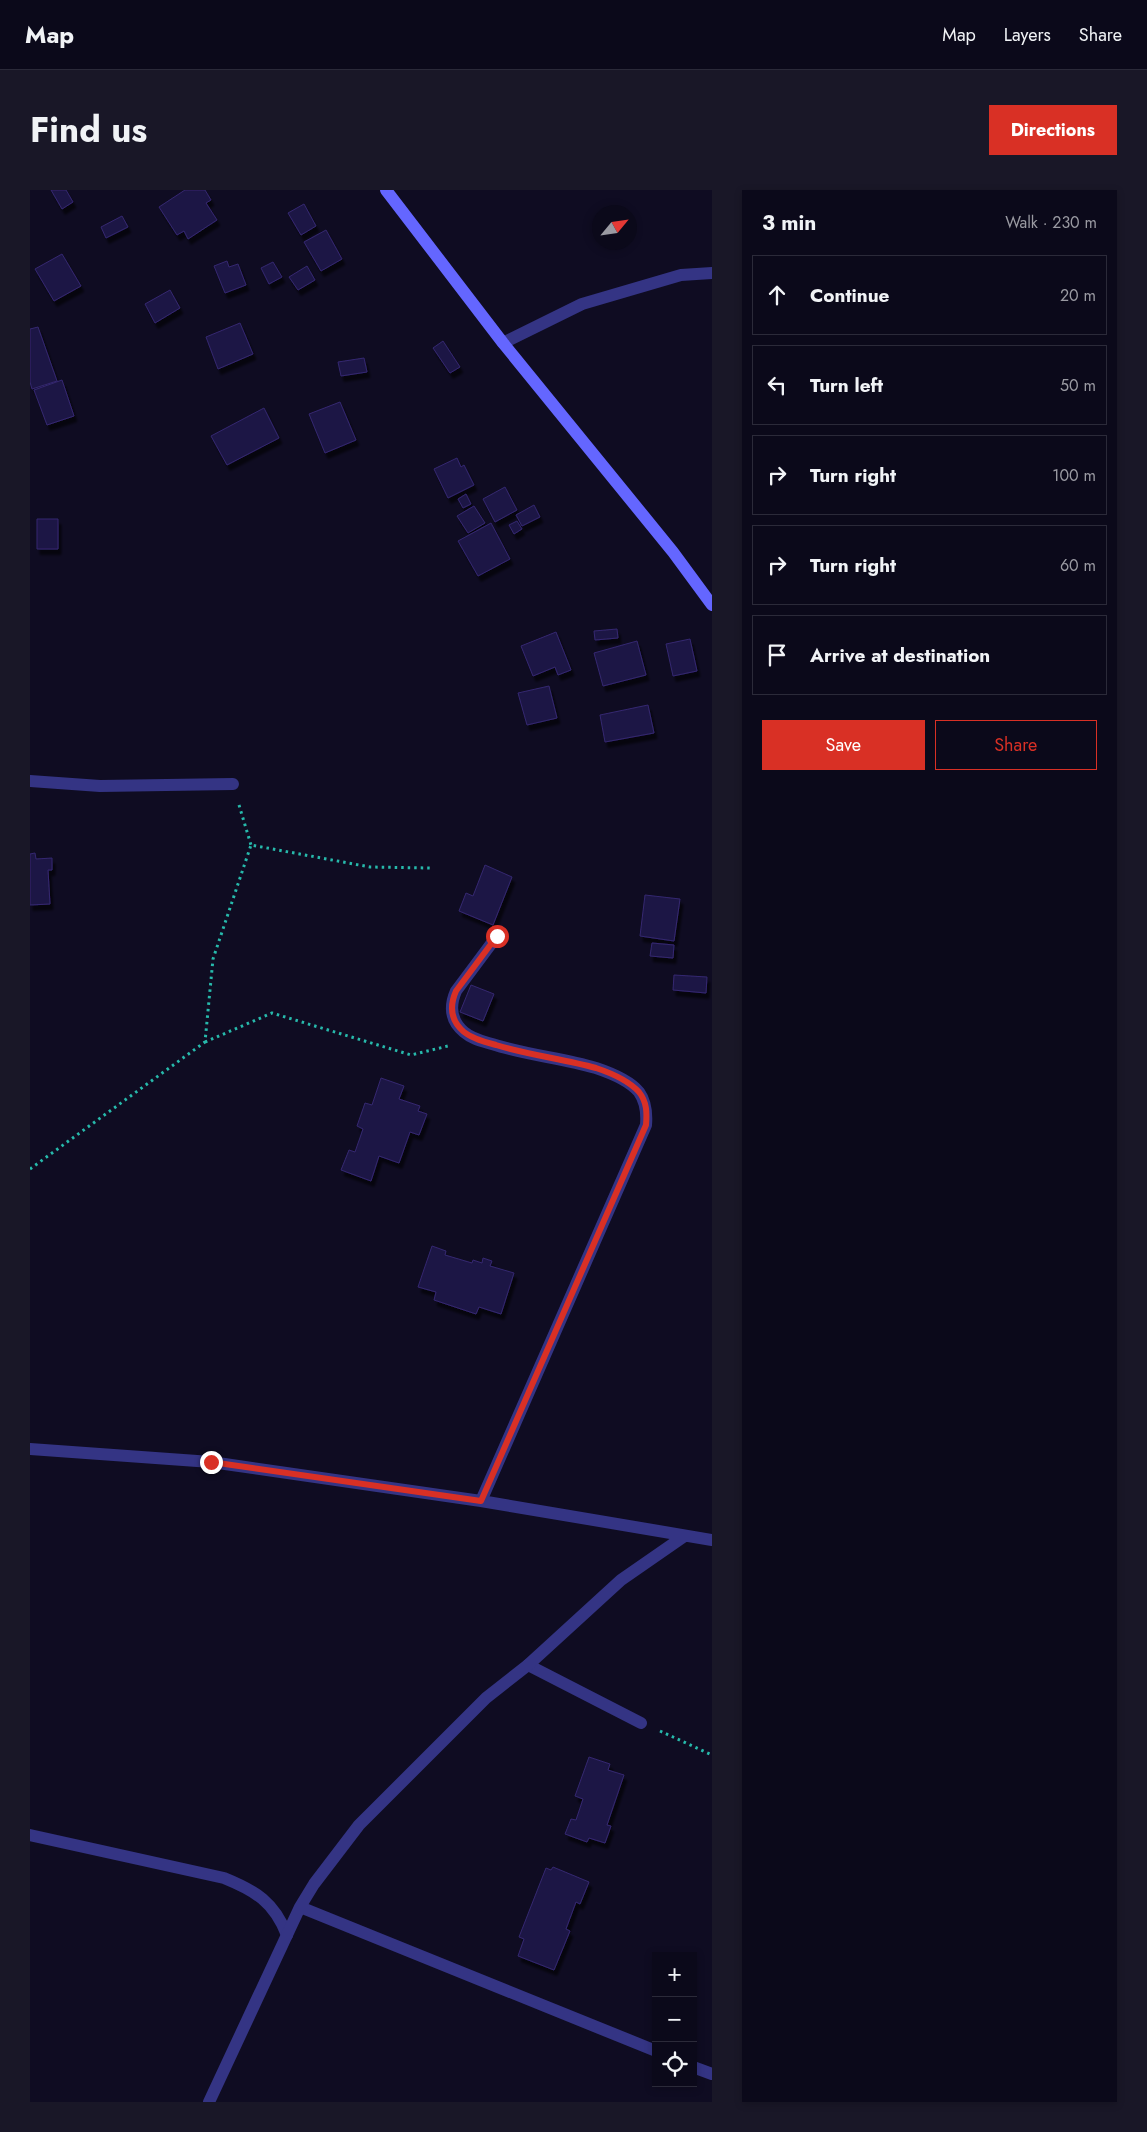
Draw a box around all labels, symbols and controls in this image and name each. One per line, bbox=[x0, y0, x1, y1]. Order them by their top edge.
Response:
text: Map bbox=[25, 17, 74, 52]
text: Map bbox=[942, 22, 976, 48]
text: Layers bbox=[1004, 22, 1051, 48]
text: Share bbox=[1079, 22, 1122, 48]
text: Find us bbox=[30, 105, 147, 155]
button: Directions bbox=[989, 105, 1117, 155]
north arrow bbox=[592, 205, 637, 250]
text: 3 min bbox=[762, 208, 816, 238]
text: Walk · 230 m bbox=[1005, 211, 1097, 234]
icon: ahead bbox=[763, 281, 791, 309]
text: Continue bbox=[810, 282, 889, 309]
text: 20 m bbox=[1060, 284, 1096, 307]
icon: left bbox=[763, 371, 791, 399]
text: Turn left bbox=[810, 372, 883, 399]
text: 50 m bbox=[1060, 374, 1096, 397]
icon: right bbox=[763, 461, 791, 489]
text: Turn right bbox=[810, 462, 896, 489]
text: 100 m bbox=[1052, 464, 1096, 487]
icon: right bbox=[763, 551, 791, 579]
text: Turn right bbox=[810, 552, 896, 579]
text: 60 m bbox=[1060, 554, 1096, 577]
icon: arrive bbox=[763, 641, 791, 669]
text: Arrive at destination bbox=[810, 642, 990, 669]
button: Save bbox=[762, 720, 925, 770]
button: Share bbox=[935, 720, 1097, 770]
route start bbox=[486, 925, 509, 948]
route end bbox=[200, 1451, 223, 1474]
map controls bbox=[652, 1952, 697, 2087]
button: + bbox=[652, 1952, 697, 1997]
button: − bbox=[652, 1997, 697, 2042]
button: locate bbox=[652, 2042, 697, 2087]

